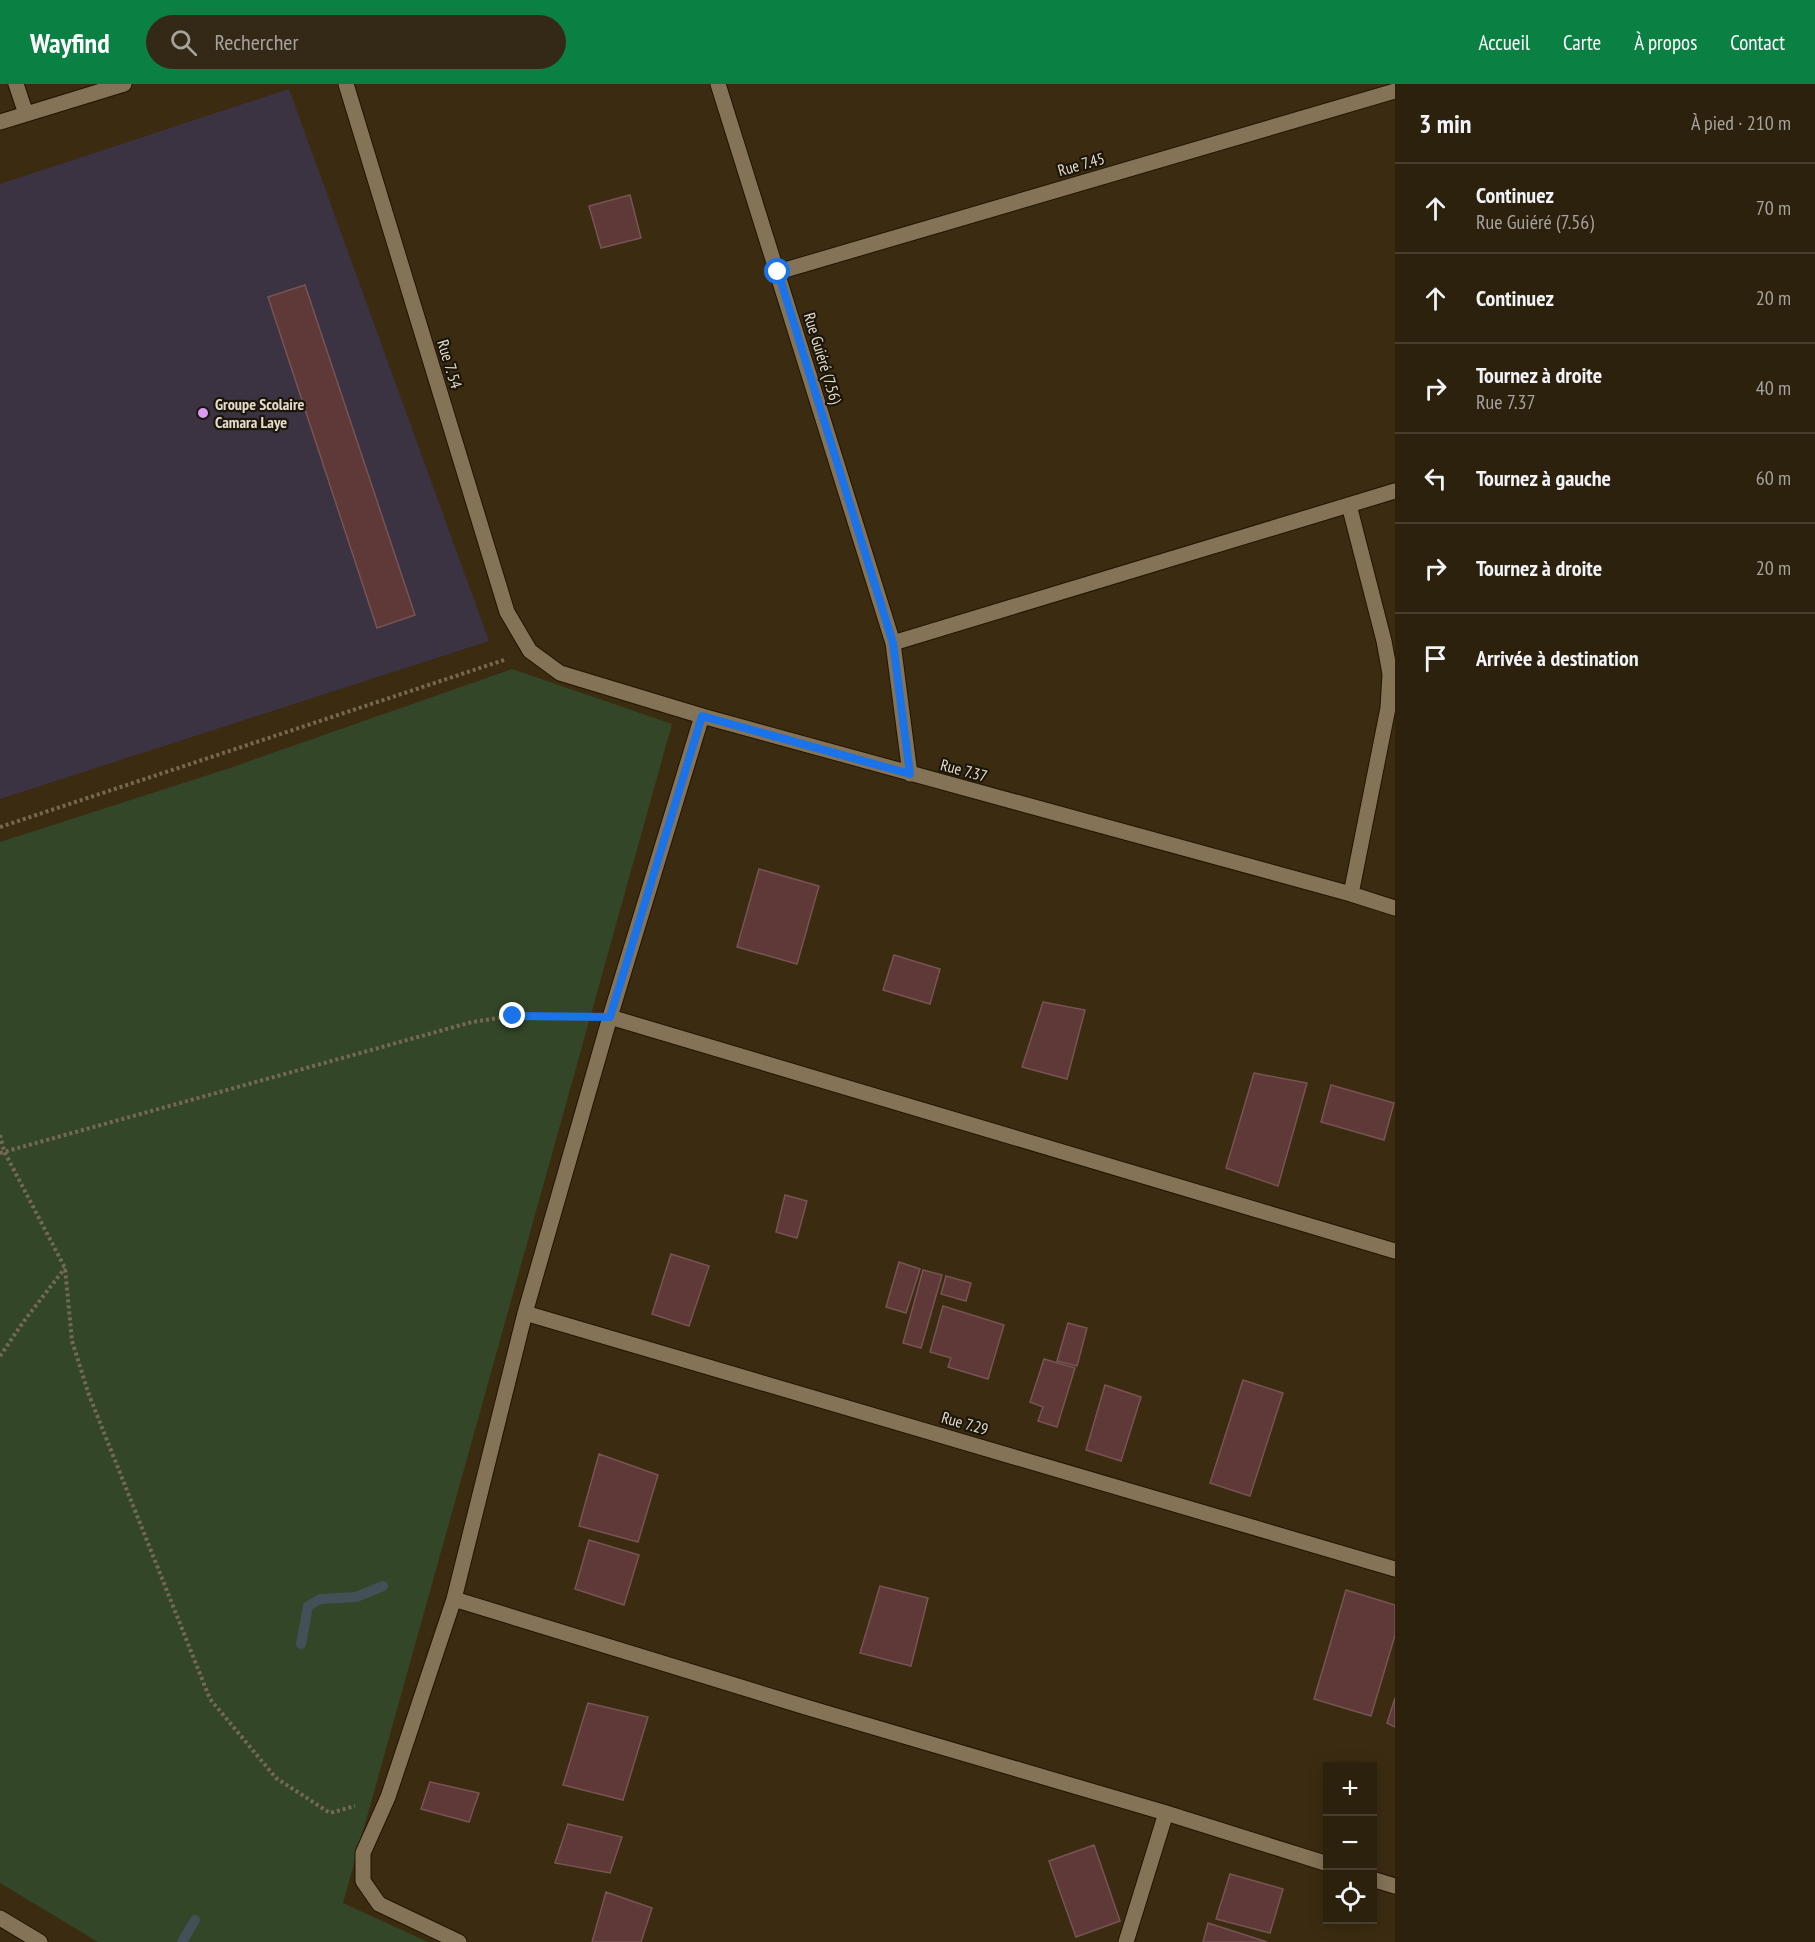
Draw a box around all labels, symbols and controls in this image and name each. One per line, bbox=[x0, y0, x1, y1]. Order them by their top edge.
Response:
search box bbox=[146, 15, 566, 69]
text: Wayfind bbox=[30, 24, 110, 61]
icon: search bbox=[167, 26, 200, 59]
text: Rechercher bbox=[215, 28, 298, 56]
text: Accueil bbox=[1478, 29, 1530, 56]
text: Carte bbox=[1563, 29, 1601, 56]
text: À propos bbox=[1634, 29, 1697, 56]
text: Contact bbox=[1730, 29, 1785, 56]
text: 3 min bbox=[1419, 107, 1472, 140]
text: À pied · 210 m bbox=[1691, 110, 1791, 136]
street label: Rue 7.45 bbox=[1055, 148, 1107, 180]
text: Continuez bbox=[1476, 181, 1554, 209]
icon: ahead bbox=[1419, 192, 1452, 225]
text: 70 m bbox=[1756, 195, 1791, 221]
text: Rue Guiéré (7.56) bbox=[1476, 209, 1594, 235]
route start bbox=[764, 258, 790, 284]
icon: ahead bbox=[1419, 282, 1452, 315]
text: Continuez bbox=[1476, 284, 1554, 312]
text: 20 m bbox=[1756, 285, 1791, 311]
street label: Rue Guiéré (7.56) bbox=[800, 310, 846, 406]
street label: Rue 7. 54 bbox=[433, 337, 467, 391]
text: Tournez à droite bbox=[1476, 361, 1602, 389]
icon: right bbox=[1419, 372, 1452, 405]
text: 40 m bbox=[1756, 375, 1791, 401]
text: Rue 7.37 bbox=[1476, 389, 1536, 415]
place label: Groupe Scolaire Camara Laye bbox=[215, 394, 305, 432]
marker: Groupe Scolaire Camara Laye bbox=[196, 406, 210, 420]
icon: left bbox=[1419, 462, 1452, 495]
text: Tournez à gauche bbox=[1476, 464, 1611, 492]
text: 60 m bbox=[1756, 465, 1791, 491]
icon: right bbox=[1419, 552, 1452, 585]
text: Tournez à droite bbox=[1476, 554, 1602, 582]
text: 20 m bbox=[1756, 555, 1791, 581]
icon: arrive bbox=[1419, 642, 1452, 675]
text: Arrivée à destination bbox=[1476, 644, 1639, 672]
street label: Rue 7.37 bbox=[938, 754, 990, 786]
route end bbox=[499, 1002, 525, 1028]
street label: Rue 7.29 bbox=[939, 1407, 991, 1439]
map controls bbox=[1323, 1762, 1377, 1924]
button: + bbox=[1323, 1762, 1377, 1816]
button: − bbox=[1323, 1816, 1377, 1870]
button: locate bbox=[1323, 1870, 1377, 1924]

